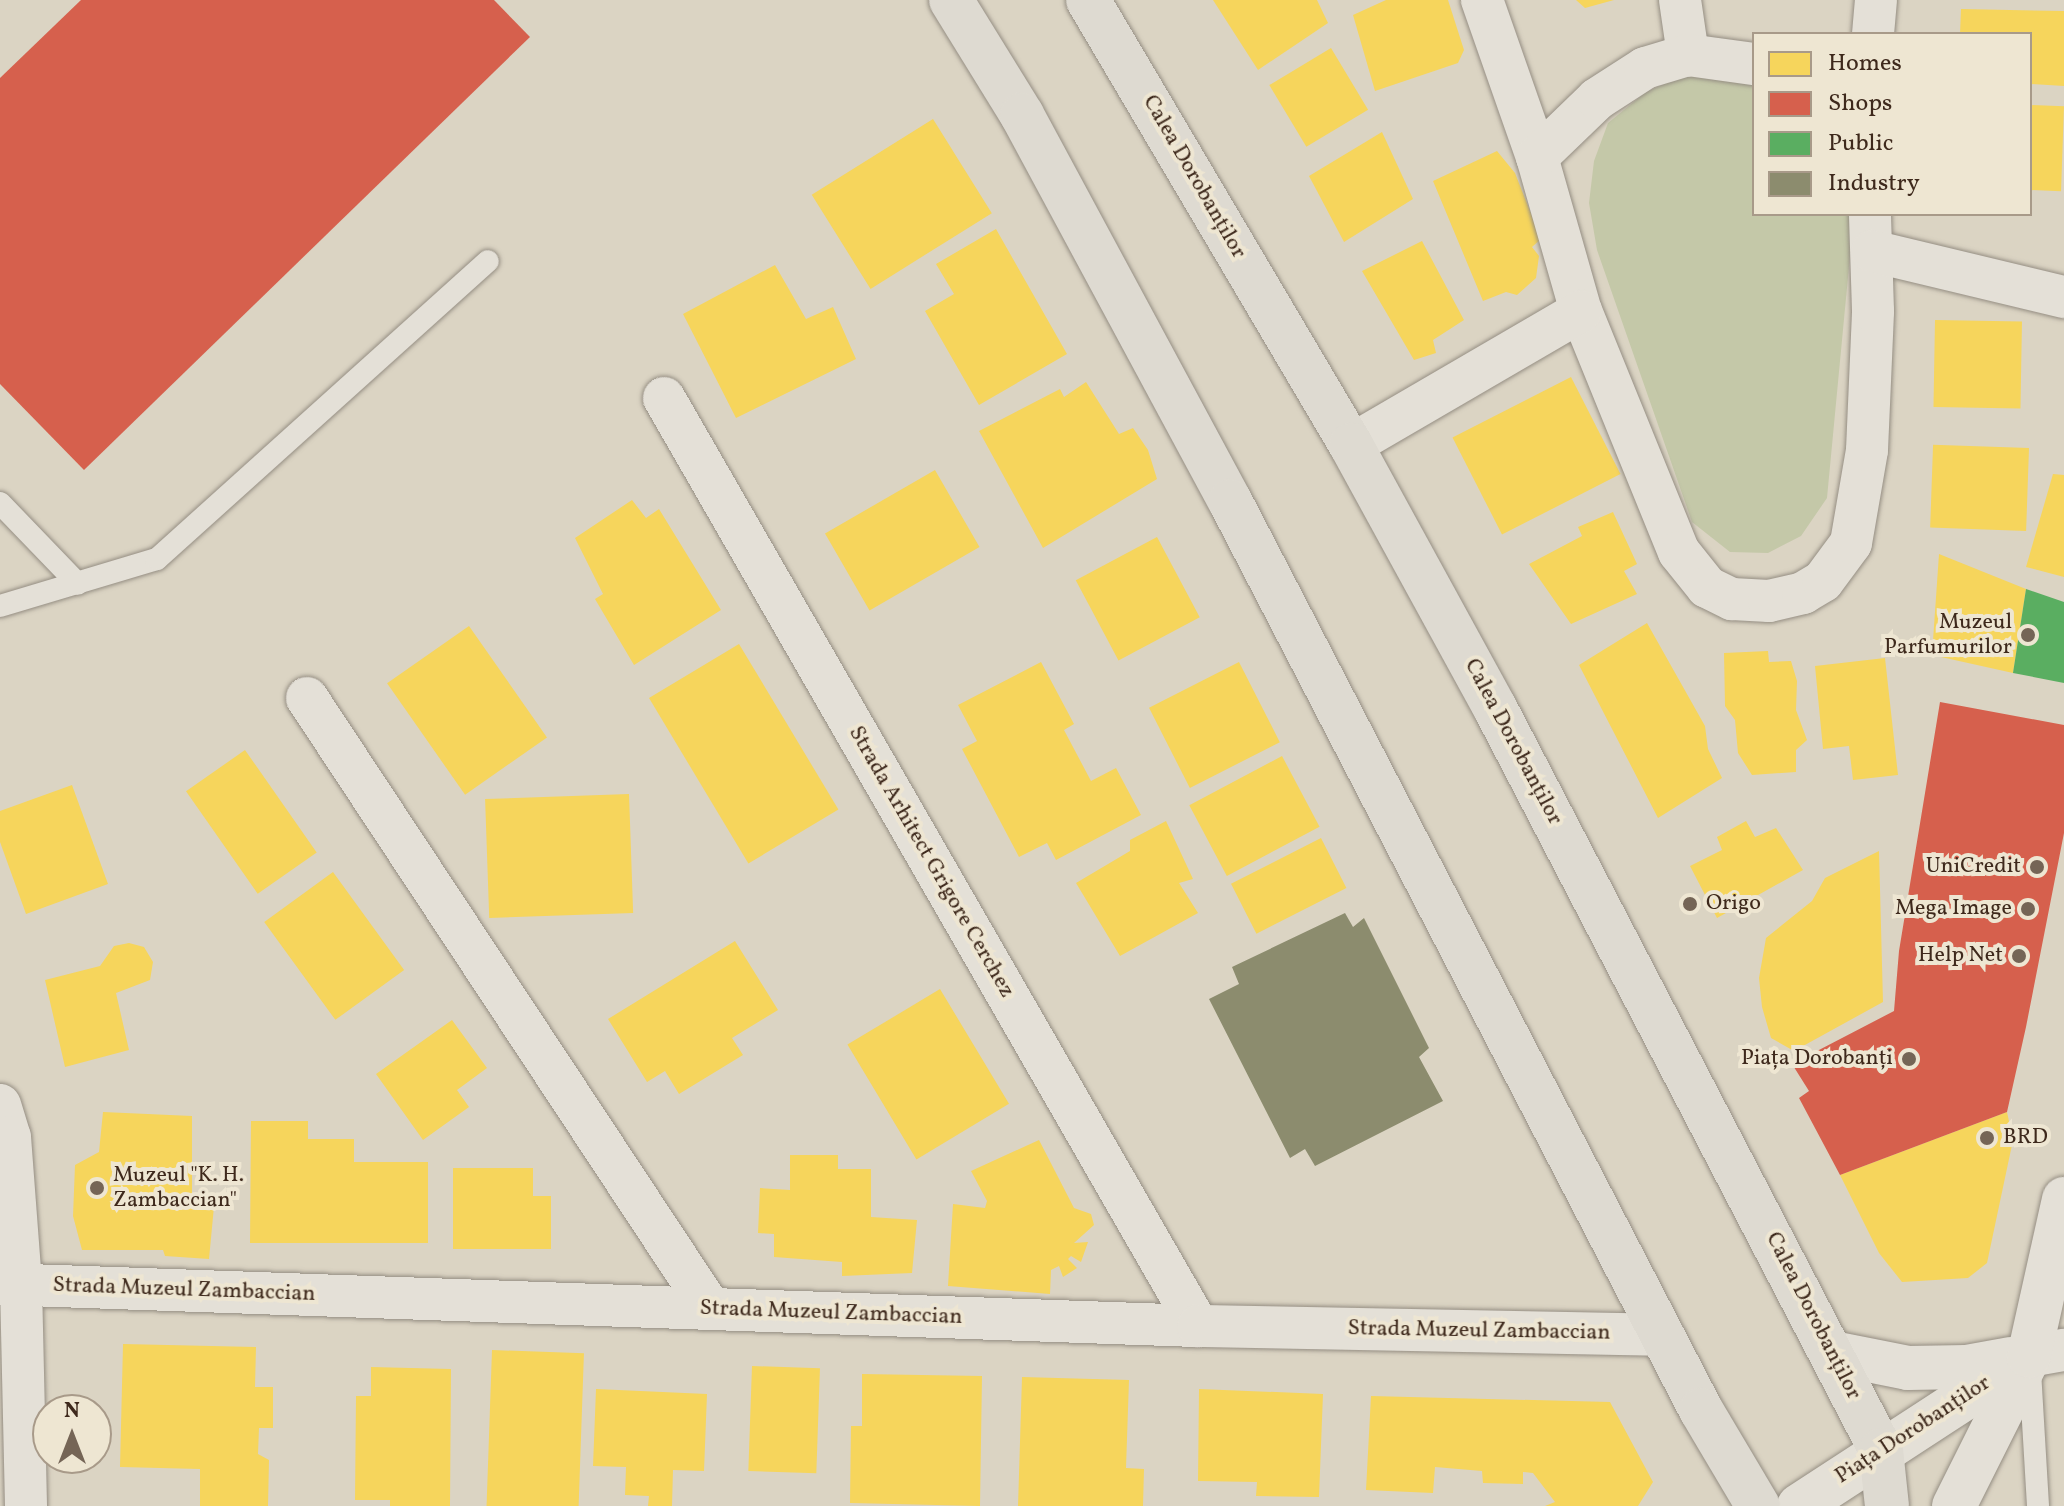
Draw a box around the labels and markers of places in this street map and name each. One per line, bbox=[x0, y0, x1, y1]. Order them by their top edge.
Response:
place label: Muzeul Parfumurilor bbox=[1884, 609, 2012, 660]
marker: Muzeul Parfumurilor bbox=[2019, 626, 2037, 644]
place label: UniCredit bbox=[1926, 854, 2021, 880]
marker: UniCredit bbox=[2028, 858, 2046, 876]
place label: Origo bbox=[1706, 891, 1761, 917]
marker: Origo bbox=[1681, 895, 1699, 913]
place label: Mega Image bbox=[1895, 896, 2012, 922]
marker: Mega Image bbox=[2019, 900, 2037, 918]
place label: Help Net bbox=[1918, 943, 2003, 969]
marker: Help Net bbox=[2010, 947, 2028, 965]
place label: Piața Dorobanți bbox=[1741, 1046, 1893, 1072]
marker: Piața Dorobanți bbox=[1900, 1050, 1918, 1068]
place label: BRD bbox=[2003, 1125, 2048, 1151]
marker: BRD bbox=[1978, 1129, 1996, 1147]
place label: Muzeul "K. H. Zambaccian" bbox=[113, 1162, 244, 1214]
marker: Muzeul "K. H. Zambaccian" bbox=[88, 1179, 106, 1197]

